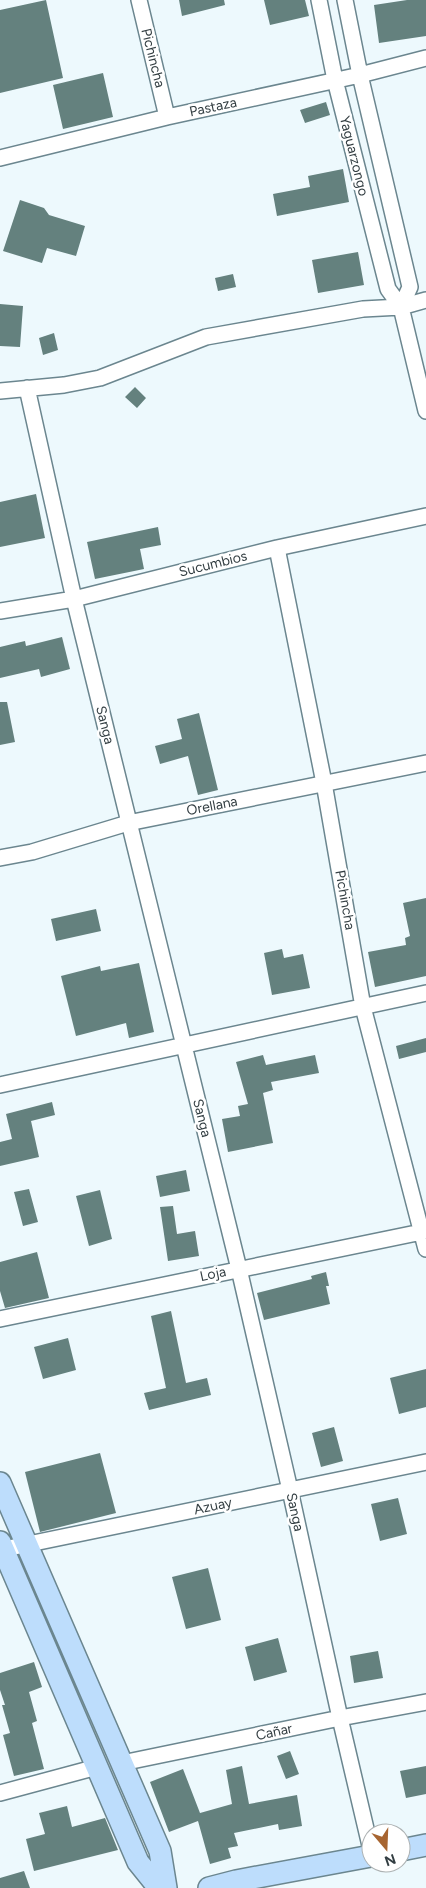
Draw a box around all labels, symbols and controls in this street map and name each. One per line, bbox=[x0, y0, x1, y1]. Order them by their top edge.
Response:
street label: Pichincha bbox=[137, 27, 169, 89]
street label: Pastaza bbox=[188, 94, 238, 120]
street label: Yaguarzongo bbox=[336, 114, 372, 198]
street label: Sucumbios bbox=[177, 547, 249, 581]
street label: Sanga bbox=[92, 704, 118, 746]
street label: Orellana bbox=[185, 793, 239, 819]
street label: Pichincha bbox=[331, 869, 359, 931]
street label: Sanga bbox=[189, 1097, 215, 1139]
street label: Loja bbox=[198, 1263, 228, 1285]
street label: Sanga bbox=[283, 1491, 307, 1533]
street label: Azuay bbox=[192, 1494, 234, 1518]
street label: Cañar bbox=[254, 1720, 294, 1744]
north arrow bbox=[361, 1823, 411, 1873]
text: N bbox=[382, 1850, 398, 1870]

